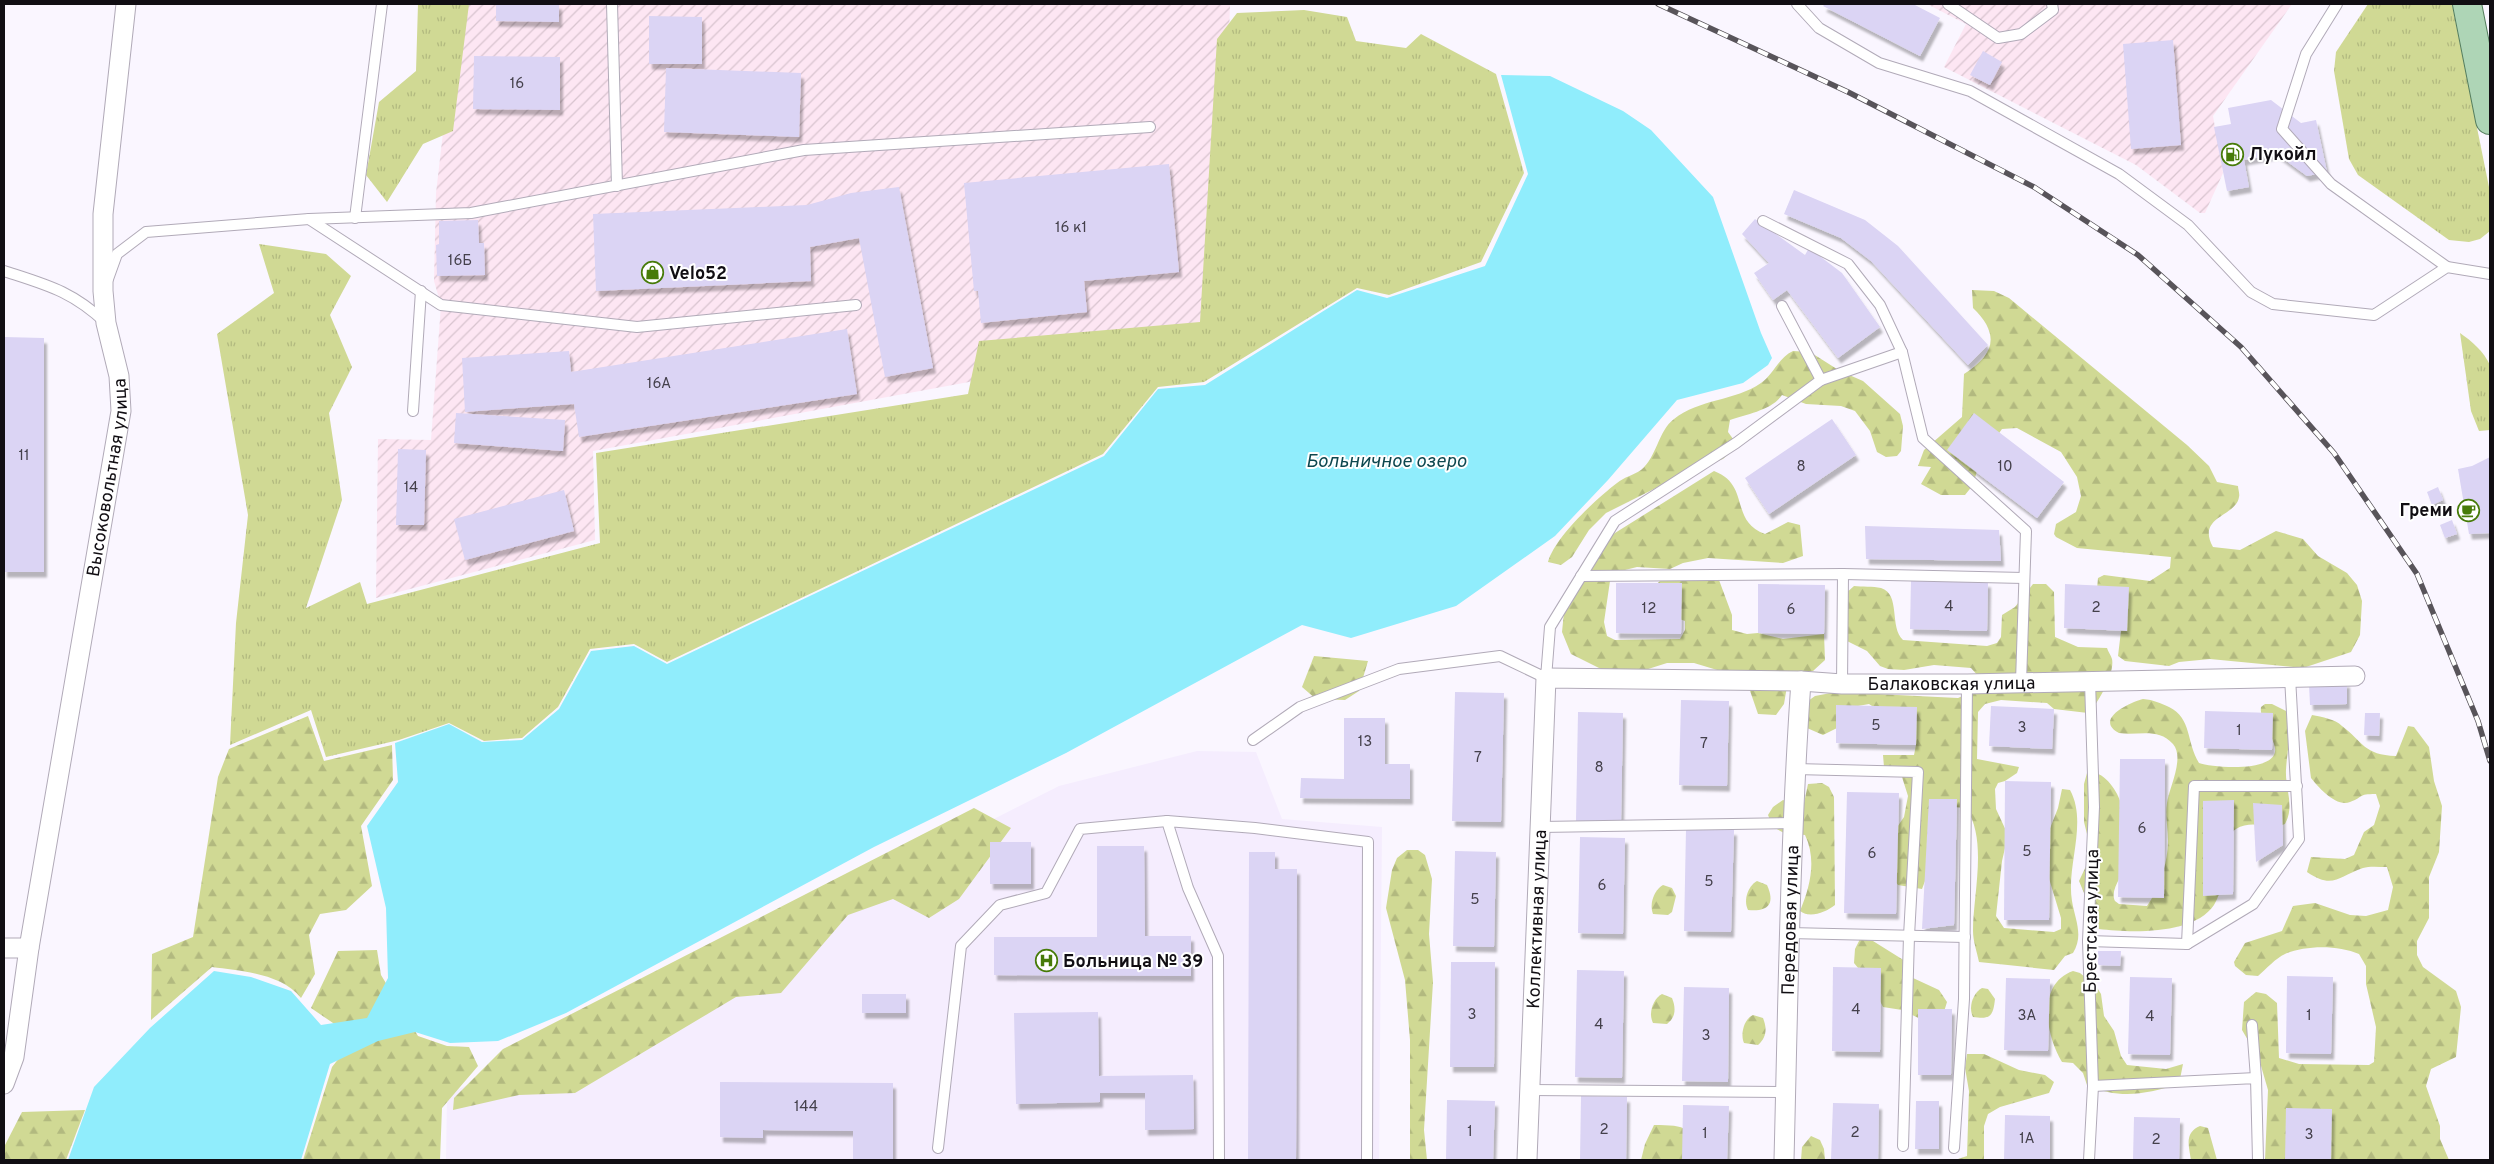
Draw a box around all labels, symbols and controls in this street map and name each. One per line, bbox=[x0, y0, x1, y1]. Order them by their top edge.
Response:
house number: 16 bbox=[510, 75, 524, 94]
fuel station icon: Лукойл bbox=[2221, 142, 2245, 166]
place label: Лукойл bbox=[2249, 144, 2317, 167]
house number: 16 к1 bbox=[1055, 219, 1087, 238]
house number: 16Б bbox=[448, 252, 472, 271]
shop icon: Velo52 bbox=[641, 261, 665, 285]
place label: Velo52 bbox=[669, 263, 727, 286]
house number: 16А bbox=[647, 375, 671, 394]
street label: Высоковольтная улица bbox=[83, 378, 134, 579]
house number: 11 bbox=[18, 447, 30, 466]
water label: Больничное озеро bbox=[1306, 450, 1467, 474]
house number: 8 bbox=[1796, 458, 1806, 477]
house number: 10 bbox=[1997, 458, 2013, 477]
house number: 14 bbox=[404, 479, 418, 498]
cafe icon: Греми bbox=[2457, 498, 2481, 522]
place label: Греми bbox=[2399, 500, 2453, 523]
house number: 4 bbox=[1944, 598, 1954, 617]
house number: 2 bbox=[2091, 599, 2101, 618]
house number: 12 bbox=[1642, 600, 1656, 619]
house number: 6 bbox=[1787, 601, 1796, 620]
street label: Балаковская улица bbox=[1868, 673, 2036, 697]
house number: 5 bbox=[1871, 717, 1881, 736]
house number: 3 bbox=[2017, 719, 2027, 738]
house number: 1 bbox=[2236, 722, 2242, 741]
house number: 13 bbox=[1358, 733, 1372, 752]
house number: 7 bbox=[1700, 735, 1708, 754]
house number: 7 bbox=[1474, 749, 1482, 768]
house number: 8 bbox=[1594, 759, 1604, 778]
house number: 6 bbox=[2138, 820, 2147, 839]
street label: Коллективная улица bbox=[1523, 829, 1553, 1009]
house number: 5 bbox=[2022, 843, 2032, 862]
street label: Передовая улица bbox=[1778, 845, 1805, 995]
house number: 6 bbox=[1868, 845, 1877, 864]
street label: Брестская улица bbox=[2080, 849, 2105, 993]
house number: 5 bbox=[1704, 873, 1714, 892]
house number: 6 bbox=[1598, 877, 1607, 896]
house number: 5 bbox=[1470, 891, 1480, 910]
hospital icon: Больница № 39 bbox=[1035, 949, 1059, 973]
place label: Больница № 39 bbox=[1063, 951, 1203, 974]
house number: 4 bbox=[1851, 1001, 1861, 1020]
house number: 3 bbox=[1467, 1006, 1477, 1025]
house number: 3А bbox=[2017, 1007, 2037, 1026]
house number: 1 bbox=[2306, 1007, 2312, 1026]
house number: 4 bbox=[2145, 1008, 2155, 1027]
house number: 4 bbox=[1594, 1016, 1604, 1035]
house number: 3 bbox=[1701, 1027, 1711, 1046]
house number: 144 bbox=[794, 1098, 818, 1117]
house number: 2 bbox=[1599, 1121, 1609, 1140]
house number: 1 bbox=[1467, 1123, 1473, 1142]
house number: 2 bbox=[1850, 1124, 1860, 1143]
house number: 1 bbox=[1702, 1125, 1708, 1144]
house number: 3 bbox=[2304, 1126, 2314, 1145]
house number: 1А bbox=[2019, 1130, 2035, 1149]
house number: 2 bbox=[2151, 1131, 2161, 1150]

